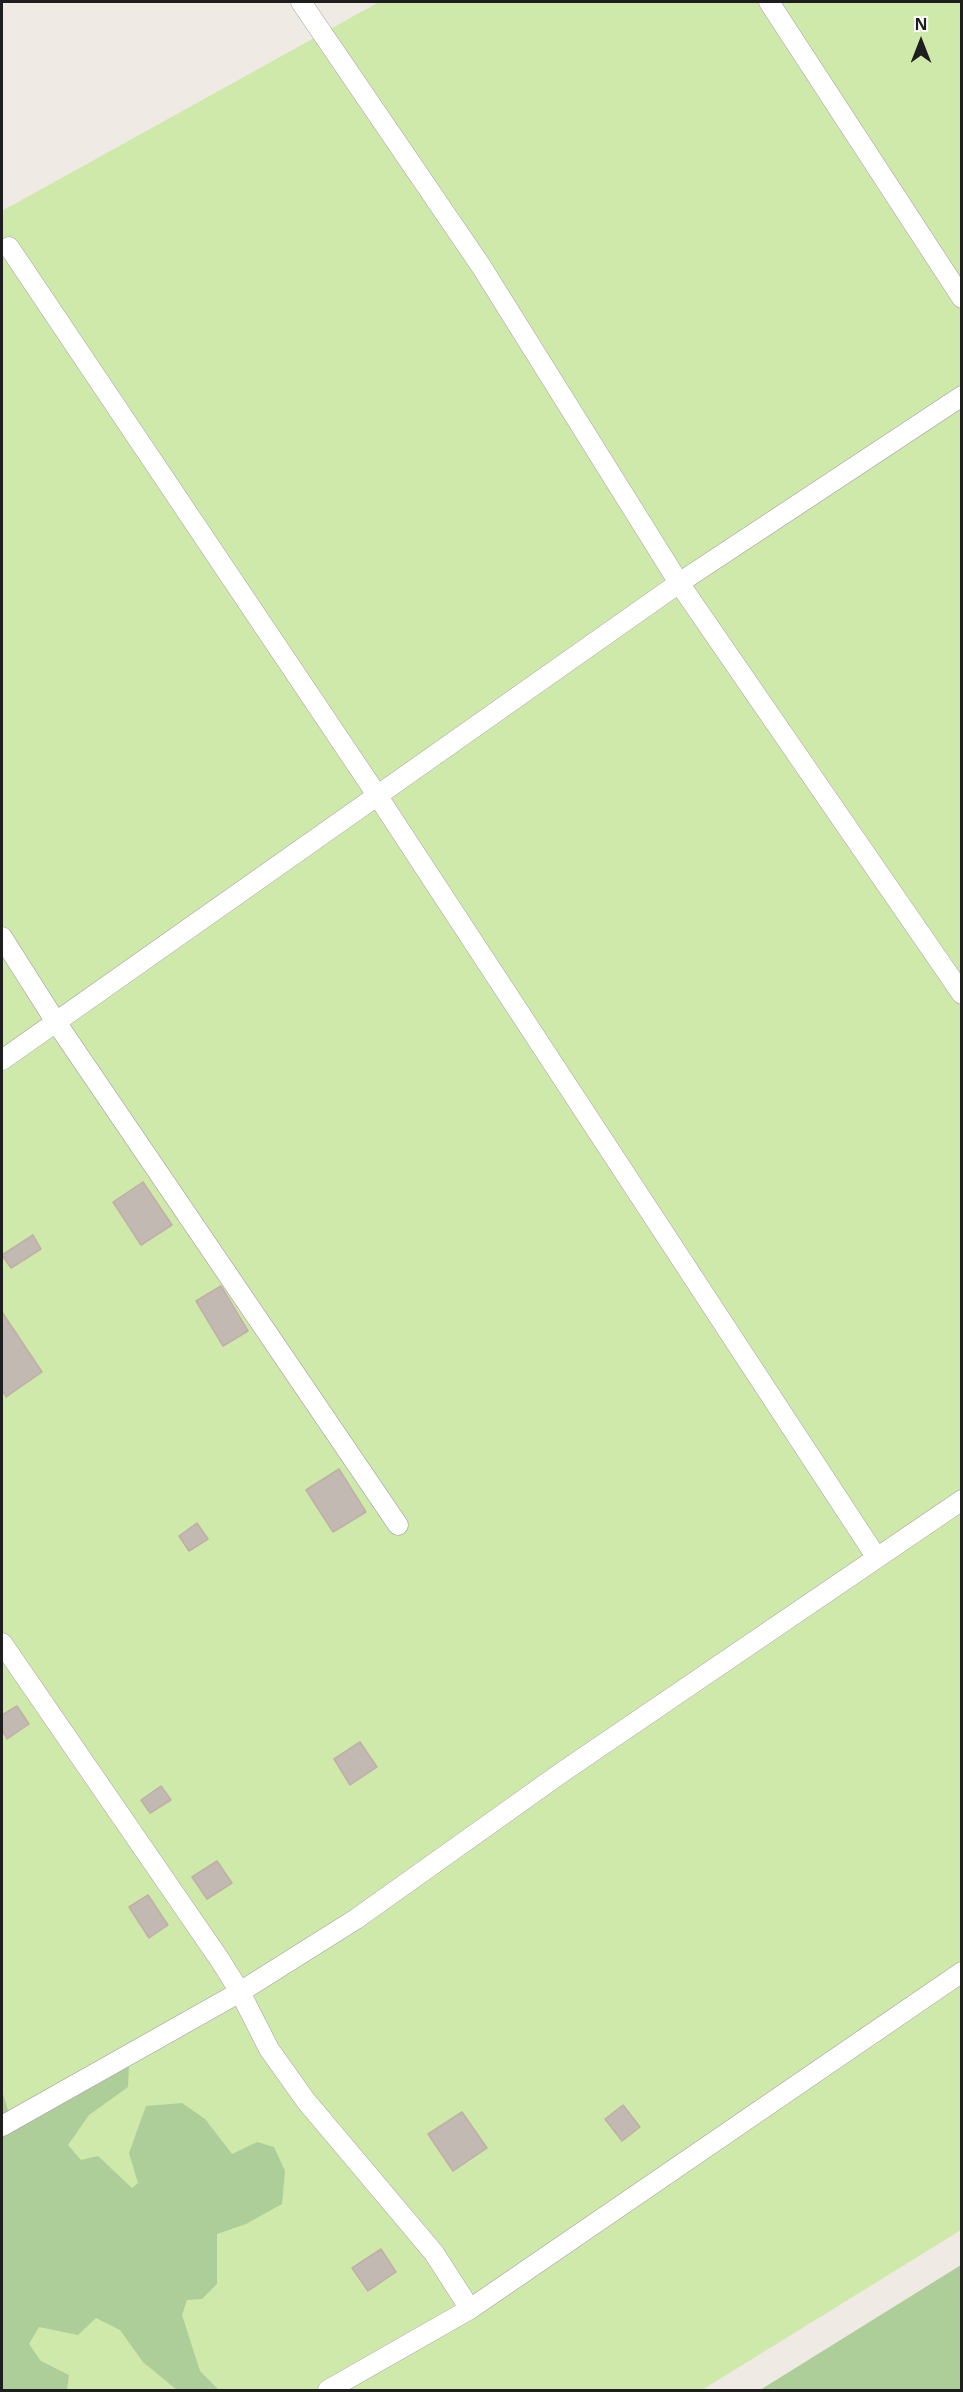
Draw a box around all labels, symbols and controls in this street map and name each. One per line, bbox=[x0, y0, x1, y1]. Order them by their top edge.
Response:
north arrow bbox=[891, 12, 951, 72]
text: N bbox=[914, 13, 928, 35]

